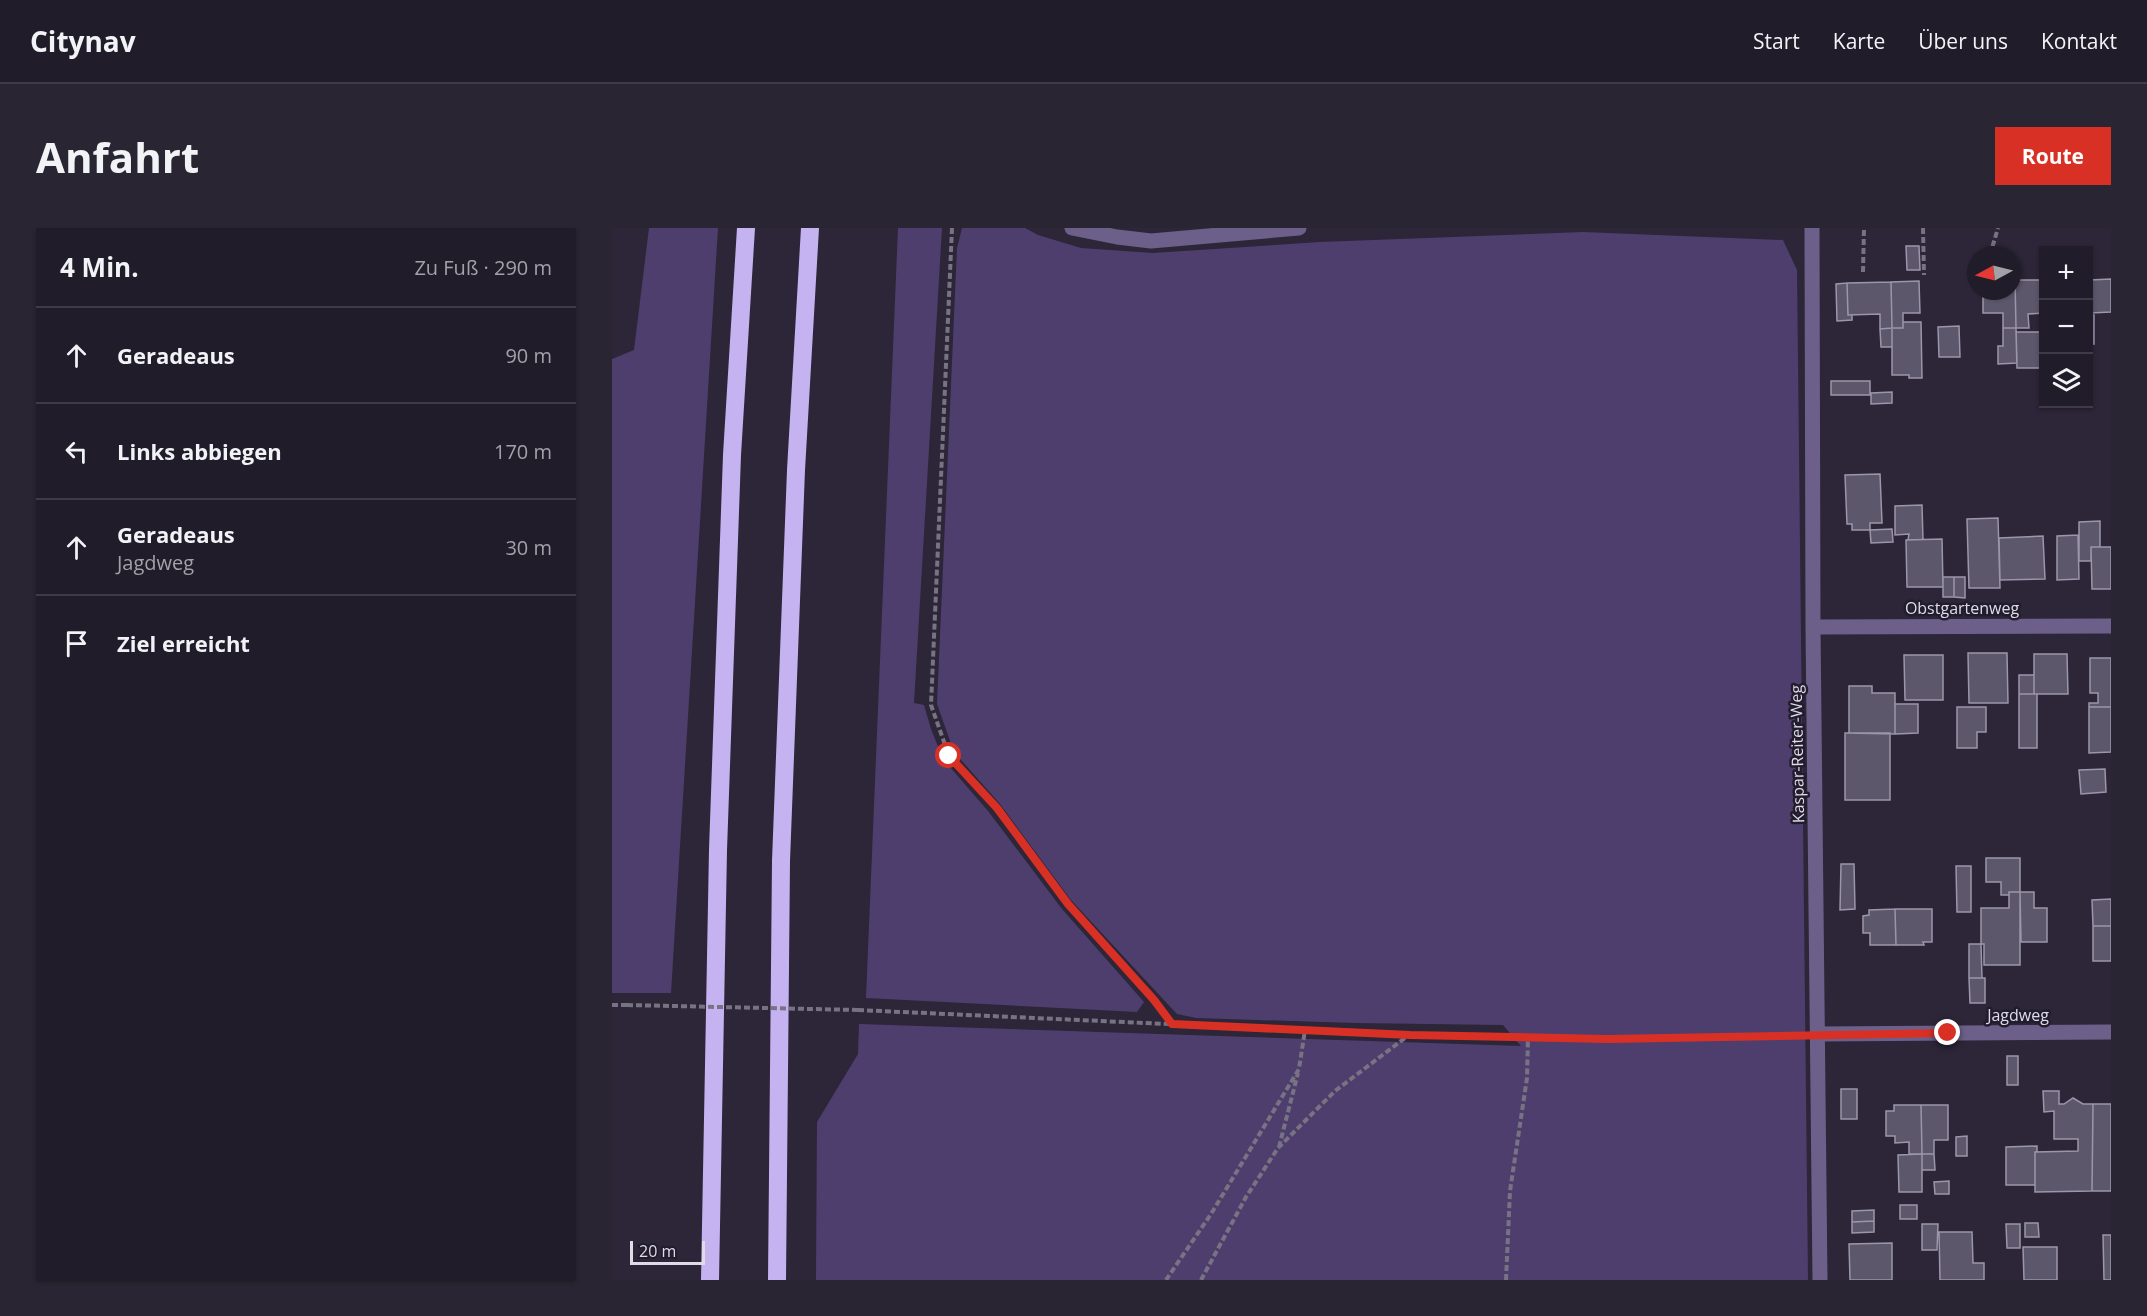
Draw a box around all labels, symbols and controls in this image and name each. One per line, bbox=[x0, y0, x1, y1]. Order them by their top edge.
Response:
text: Citynav bbox=[30, 22, 136, 60]
text: Start bbox=[1753, 27, 1800, 55]
text: Karte bbox=[1833, 27, 1885, 55]
text: Über uns bbox=[1918, 27, 2008, 55]
text: Kontakt bbox=[2041, 27, 2117, 55]
button: Route bbox=[1995, 127, 2111, 185]
text: Anfahrt bbox=[36, 128, 199, 185]
north arrow bbox=[1967, 246, 2021, 300]
map controls bbox=[2039, 246, 2093, 408]
button: + bbox=[2039, 246, 2093, 300]
text: 4 Min. bbox=[60, 249, 139, 285]
text: Zu Fuß · 290 m bbox=[414, 254, 552, 281]
button: − bbox=[2039, 300, 2093, 354]
icon: ahead bbox=[60, 339, 93, 372]
text: Geradeaus bbox=[117, 340, 235, 370]
text: 90 m bbox=[505, 342, 552, 369]
button: layers bbox=[2039, 354, 2093, 408]
icon: left bbox=[60, 435, 93, 468]
text: Links abbiegen bbox=[117, 436, 282, 466]
text: 170 m bbox=[494, 438, 552, 465]
text: Geradeaus bbox=[117, 519, 235, 549]
icon: ahead bbox=[60, 531, 93, 564]
text: 30 m bbox=[505, 534, 552, 561]
text: Jagdweg bbox=[117, 549, 194, 576]
street label: Obstgartenweg bbox=[1905, 597, 2019, 619]
icon: arrive bbox=[60, 627, 93, 660]
text: Ziel erreicht bbox=[117, 628, 250, 658]
street label: Kaspar-Reiter-Weg bbox=[1785, 684, 1809, 823]
route start bbox=[935, 742, 961, 768]
street label: Jagdweg bbox=[1985, 1004, 2049, 1026]
route end bbox=[1934, 1019, 1960, 1045]
scale bar bbox=[630, 1238, 705, 1266]
text: 20 m bbox=[639, 1240, 676, 1262]

